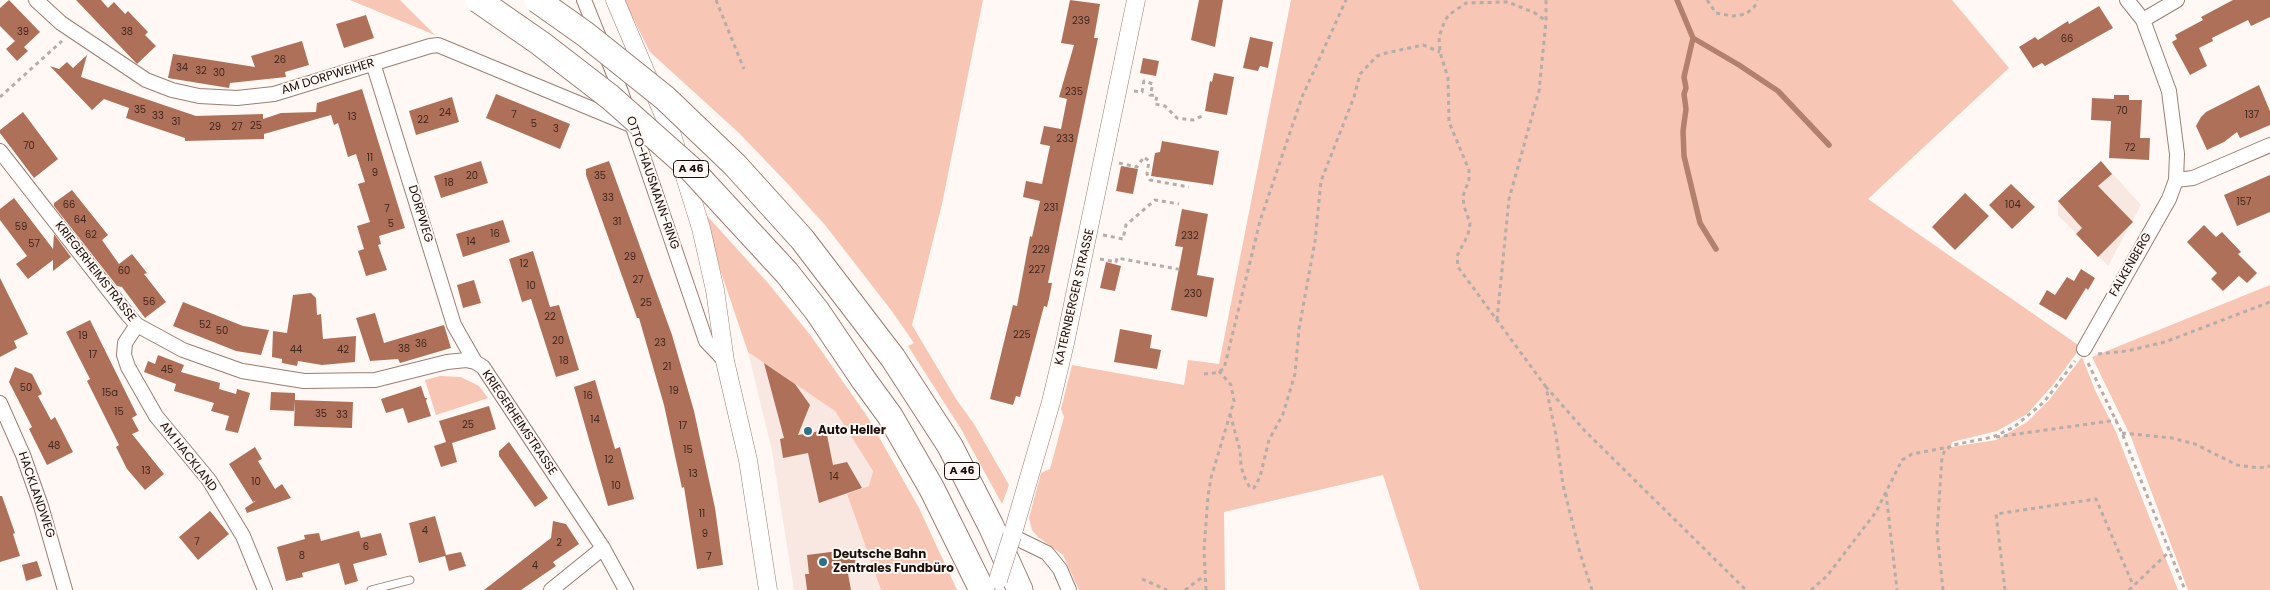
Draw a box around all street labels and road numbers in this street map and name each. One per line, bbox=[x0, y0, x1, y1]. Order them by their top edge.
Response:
street label: AM DORPWEIHER bbox=[280, 56, 376, 98]
street label: OTTO-HAUSMANN-RING bbox=[622, 115, 682, 251]
road number: A 46 bbox=[674, 160, 708, 178]
street label: DORPWEG bbox=[404, 184, 436, 244]
street label: KRIEGERHEIMSTRASSE bbox=[51, 219, 139, 325]
street label: KATERNBERGER STRASSE bbox=[1052, 227, 1098, 367]
street label: FALKENBERG bbox=[2107, 231, 2155, 299]
street label: KRIEGERHEIMSTRASSE bbox=[479, 368, 559, 478]
street label: AM HACKLAND bbox=[156, 419, 220, 495]
street label: HACKLANDWEG bbox=[15, 450, 57, 540]
road number: A 46 bbox=[944, 462, 980, 480]

